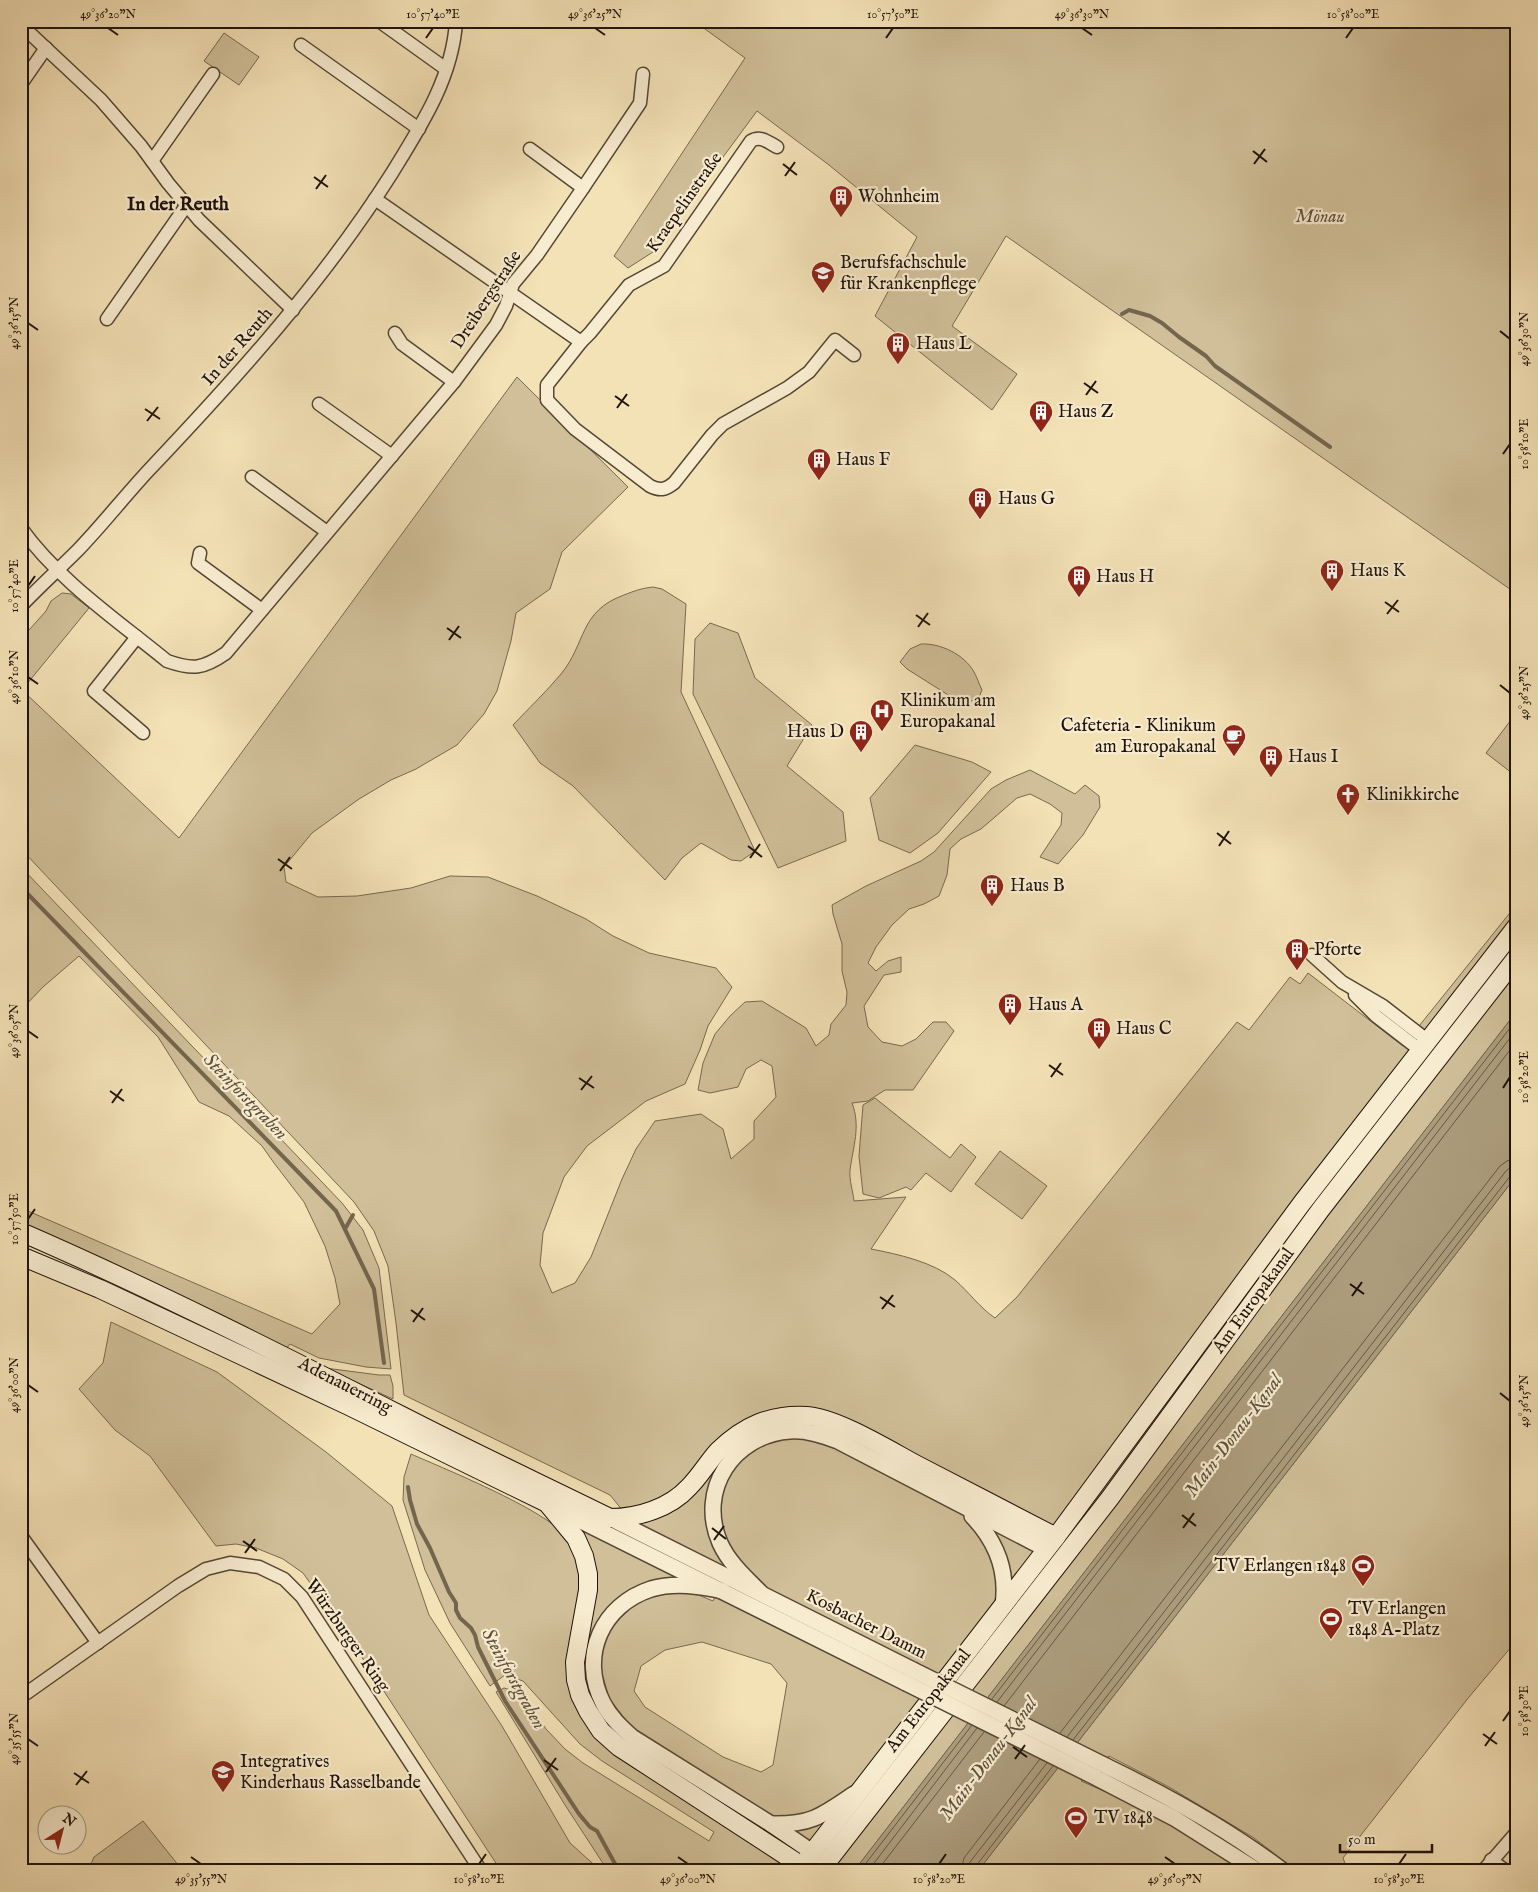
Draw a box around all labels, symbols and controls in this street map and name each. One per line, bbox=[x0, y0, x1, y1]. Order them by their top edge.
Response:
text: 49°36'20"N bbox=[80, 7, 136, 22]
text: 10°57'40"E bbox=[406, 7, 460, 22]
text: 49°36'25"N bbox=[568, 7, 623, 22]
text: 10°57'50"E bbox=[867, 7, 919, 22]
text: 49°36'30"N bbox=[1055, 7, 1110, 22]
text: 10°58'00"E bbox=[1327, 7, 1379, 22]
street label: Kraepelinstraße bbox=[642, 148, 728, 258]
building icon: Wohnheim bbox=[828, 184, 854, 218]
place label: Wohnheim bbox=[858, 186, 940, 209]
district label: In der Reuth bbox=[127, 193, 230, 217]
park label: Mönau bbox=[1295, 206, 1345, 229]
street label: Dreibergstraße bbox=[447, 246, 527, 354]
place label: Berufsfachschule für Krankenpflege bbox=[840, 252, 977, 296]
school or university icon: Berufsfachschule für Krankenpflege bbox=[810, 260, 836, 294]
text: 49°36'15"N bbox=[7, 296, 22, 349]
street label: In der Reuth bbox=[198, 303, 279, 391]
text: 49°36'30"N bbox=[1517, 311, 1532, 366]
building icon: Haus L bbox=[885, 331, 911, 365]
place label: Haus L bbox=[916, 333, 972, 356]
building icon: Haus Z bbox=[1028, 399, 1054, 433]
place label: Haus Z bbox=[1058, 401, 1114, 424]
text: 10°58'10"E bbox=[1517, 418, 1532, 470]
building icon: Haus F bbox=[806, 447, 832, 481]
place label: Haus F bbox=[836, 449, 891, 472]
building icon: Haus G bbox=[967, 486, 993, 520]
place label: Haus G bbox=[998, 488, 1056, 511]
building icon: Haus K bbox=[1319, 558, 1345, 592]
text: 10°57'40"E bbox=[7, 559, 22, 613]
place label: Haus K bbox=[1350, 560, 1407, 583]
building icon: Haus H bbox=[1066, 564, 1092, 598]
place label: Haus H bbox=[1096, 566, 1154, 589]
text: 49°36'10"N bbox=[7, 649, 22, 704]
text: 49°36'25"N bbox=[1517, 665, 1532, 720]
place label: Klinikum am Europakanal bbox=[900, 690, 996, 734]
hospital icon: Klinikum am Europakanal bbox=[869, 698, 895, 732]
place label: Cafeteria - Klinikum am Europakanal bbox=[1061, 715, 1216, 759]
building icon: Haus D bbox=[848, 719, 874, 753]
place label: Haus D bbox=[787, 721, 844, 744]
cafe icon: Cafeteria - Klinikum am Europakanal bbox=[1221, 723, 1247, 757]
building icon: Haus I bbox=[1258, 744, 1284, 778]
place label: Haus I bbox=[1288, 746, 1339, 769]
church icon: Klinikkirche bbox=[1335, 782, 1361, 816]
place label: Klinikkirche bbox=[1366, 784, 1459, 807]
building icon: Haus B bbox=[979, 873, 1005, 907]
place label: Haus B bbox=[1010, 875, 1065, 898]
building icon: Pforte bbox=[1284, 937, 1310, 971]
place label: Pforte bbox=[1314, 939, 1362, 962]
building icon: Haus A bbox=[997, 992, 1023, 1026]
place label: Haus A bbox=[1028, 994, 1084, 1017]
text: 49°36'05"N bbox=[7, 1003, 22, 1058]
building icon: Haus C bbox=[1086, 1016, 1112, 1050]
place label: Haus C bbox=[1116, 1018, 1172, 1041]
water label: Steinforstgraben bbox=[198, 1048, 293, 1146]
text: 10°58'20"E bbox=[1517, 1051, 1532, 1103]
text: 10°57'50"E bbox=[7, 1193, 22, 1245]
street label: Am Europakanal bbox=[1207, 1243, 1300, 1359]
street label: Adenauerring bbox=[293, 1352, 396, 1420]
text: 49°36'00"N bbox=[7, 1356, 22, 1413]
water label: Main-Donau-Kanal bbox=[1180, 1368, 1289, 1502]
text: 49°36'15"N bbox=[1517, 1374, 1532, 1427]
sports icon: TV Erlangen 1848 bbox=[1350, 1553, 1376, 1587]
place label: TV Erlangen 1848 bbox=[1214, 1555, 1346, 1578]
street label: Würzburger Ring bbox=[299, 1575, 395, 1697]
street label: Kosbacher Damm bbox=[802, 1585, 930, 1665]
place label: TV Erlangen 1848 A-Platz bbox=[1348, 1598, 1447, 1642]
sports icon: TV Erlangen 1848 A-Platz bbox=[1318, 1606, 1344, 1640]
water label: Steinforstgraben bbox=[475, 1624, 551, 1734]
street label: Am Europakanal bbox=[881, 1644, 977, 1758]
text: 10°58'30"E bbox=[1517, 1685, 1532, 1737]
water label: Main-Donau-Kanal bbox=[935, 1691, 1044, 1825]
text: 49°35'55"N bbox=[7, 1712, 22, 1765]
place label: Integratives Kinderhaus Rasselbande bbox=[240, 1751, 421, 1795]
school or university icon: Integratives Kinderhaus Rasselbande bbox=[210, 1759, 236, 1793]
north arrow bbox=[38, 1804, 88, 1854]
sports icon: TV 1848 bbox=[1063, 1805, 1089, 1839]
place label: TV 1848 bbox=[1094, 1807, 1153, 1830]
text: N bbox=[58, 1809, 79, 1831]
scale bar bbox=[1340, 1822, 1433, 1854]
text: 50 m bbox=[1348, 1830, 1376, 1849]
text: 49°35'55"N bbox=[175, 1872, 228, 1887]
text: 10°58'10"E bbox=[453, 1872, 505, 1887]
text: 49°36'00"N bbox=[660, 1872, 717, 1887]
text: 10°58'20"E bbox=[913, 1872, 965, 1887]
text: 49°36'05"N bbox=[1148, 1872, 1203, 1887]
text: 10°58'30"E bbox=[1373, 1872, 1425, 1887]

